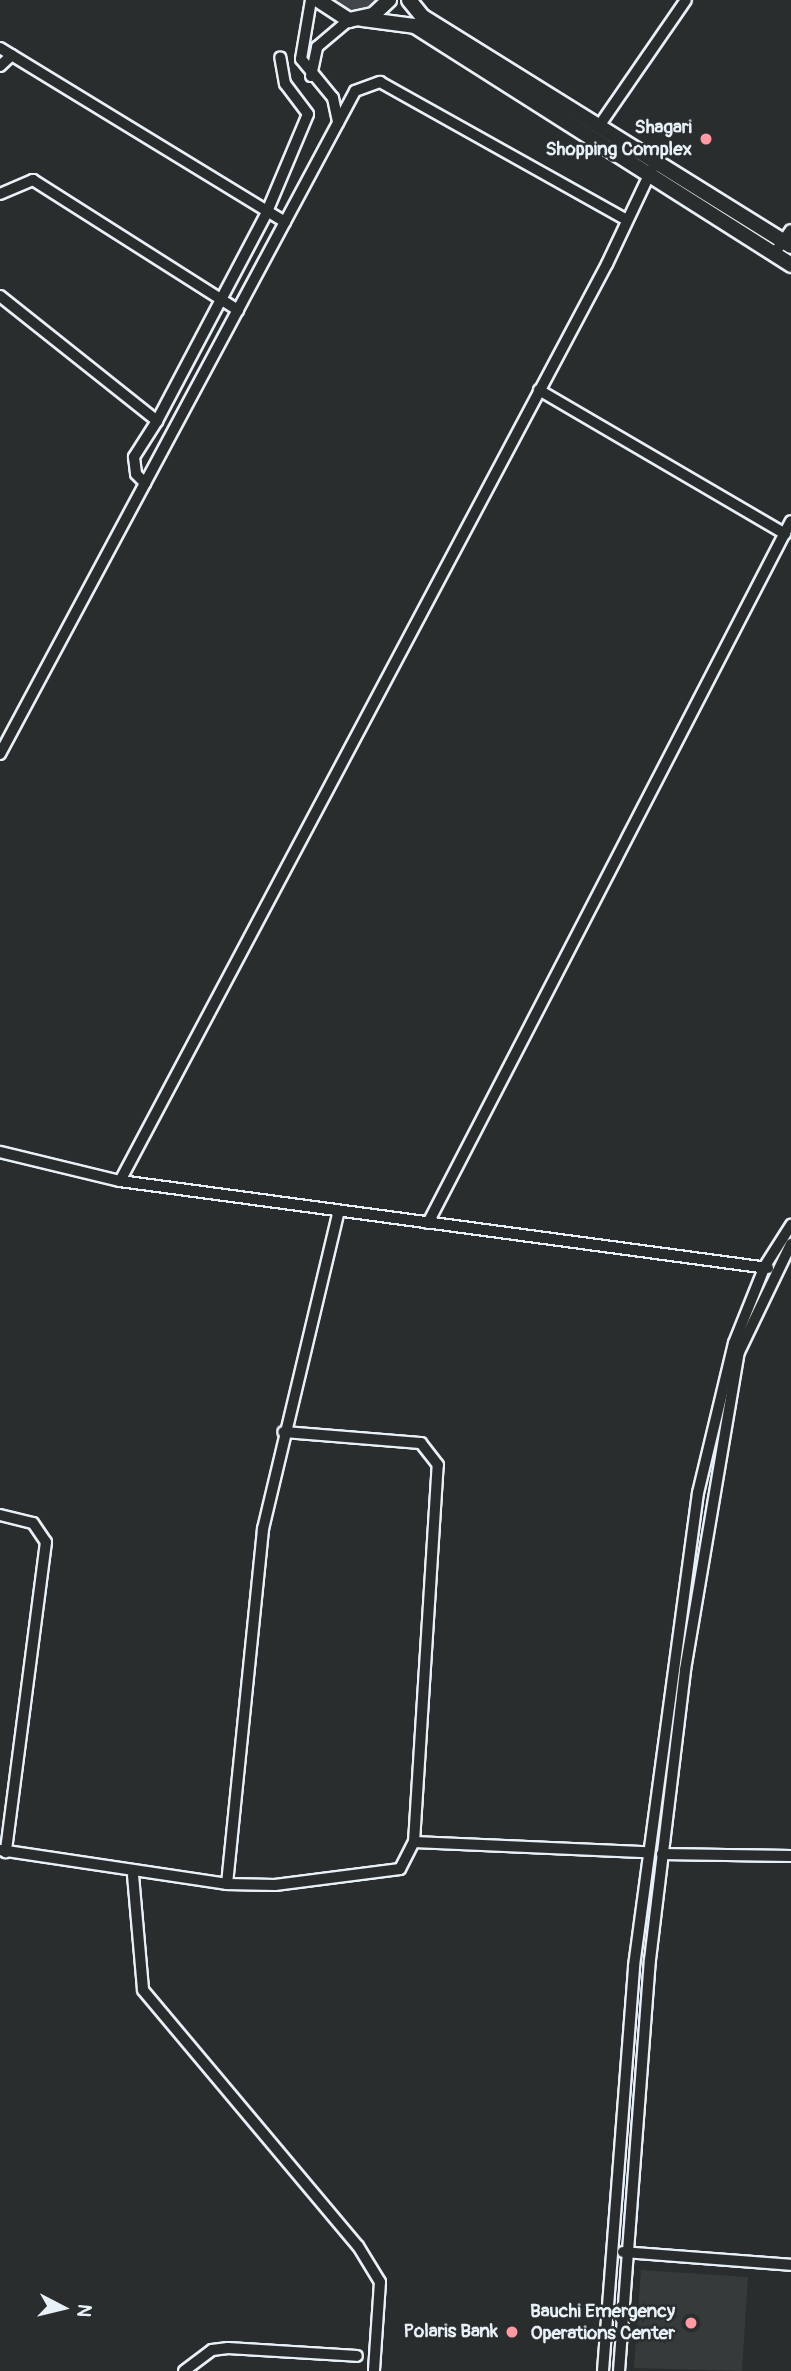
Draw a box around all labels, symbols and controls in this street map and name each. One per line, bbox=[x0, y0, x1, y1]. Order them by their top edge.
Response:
place label: Shagari Shopping Complex bbox=[545, 117, 692, 161]
marker: Shagari Shopping Complex bbox=[698, 131, 714, 147]
north arrow bbox=[28, 2273, 98, 2343]
place label: Bauchi Emergency Operations Center bbox=[530, 2301, 675, 2345]
text: N bbox=[71, 2303, 97, 2318]
marker: Bauchi Emergency Operations Center bbox=[681, 2313, 701, 2333]
place label: Polaris Bank bbox=[403, 2321, 498, 2343]
marker: Polaris Bank bbox=[504, 2324, 520, 2340]

